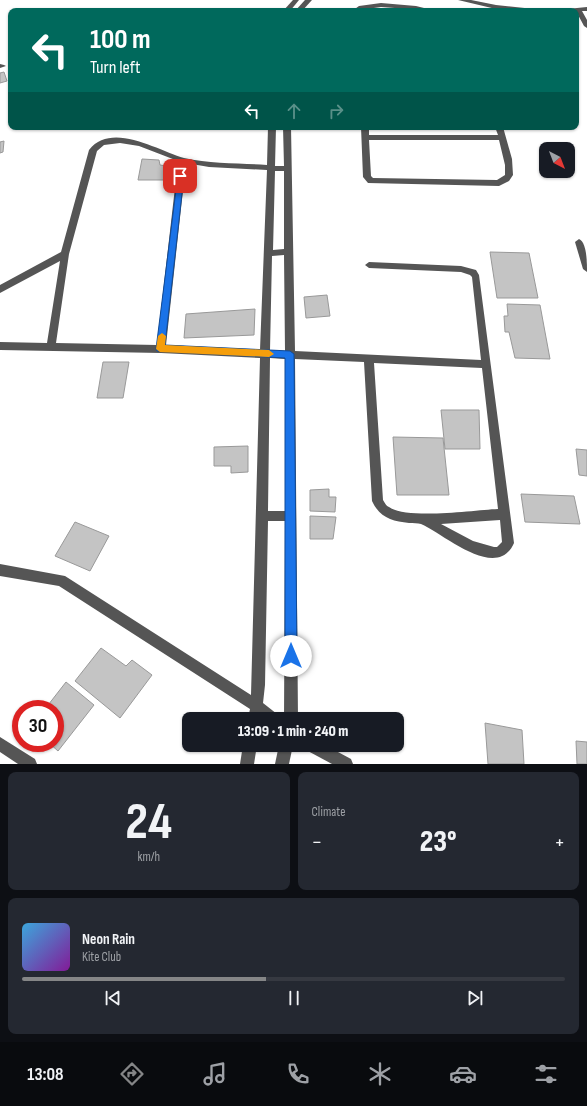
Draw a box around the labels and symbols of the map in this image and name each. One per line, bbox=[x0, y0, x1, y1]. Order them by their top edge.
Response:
north arrow bbox=[539, 142, 575, 178]
pin bbox=[163, 159, 197, 193]
position arrow bbox=[270, 635, 312, 677]
speed limit sign: 30 bbox=[12, 700, 64, 752]

